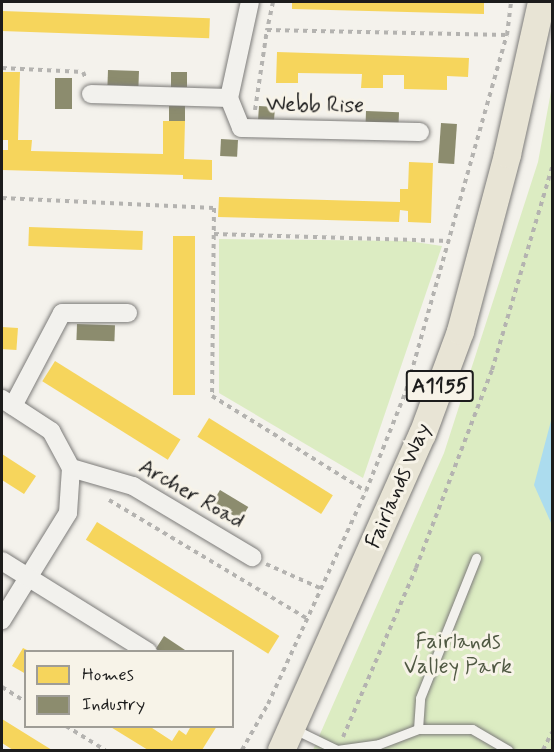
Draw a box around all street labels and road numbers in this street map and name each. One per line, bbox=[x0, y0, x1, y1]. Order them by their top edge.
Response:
street label: Webb Rise bbox=[266, 92, 364, 120]
road number: A1155 bbox=[406, 368, 474, 404]
street label: Fairlands Way bbox=[361, 419, 437, 553]
street label: Archer Road bbox=[134, 455, 248, 535]

